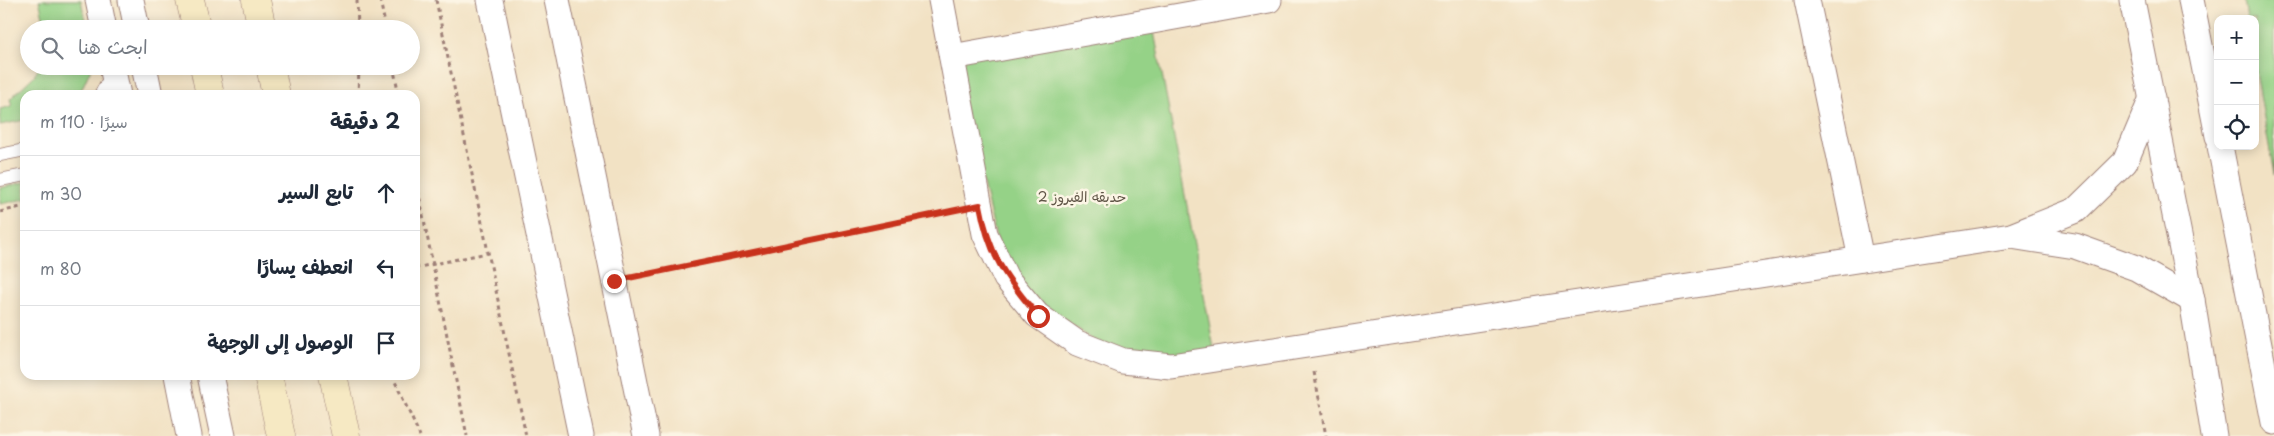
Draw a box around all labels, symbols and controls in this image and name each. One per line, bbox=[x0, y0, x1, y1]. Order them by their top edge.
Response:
map controls bbox=[2214, 15, 2259, 150]
button: + bbox=[2214, 15, 2259, 60]
search box bbox=[20, 20, 420, 75]
text: ابحث هنا bbox=[78, 32, 148, 60]
icon: search bbox=[38, 34, 66, 62]
button: − bbox=[2214, 60, 2259, 105]
text: 2 دقيقة bbox=[330, 104, 400, 136]
button: locate bbox=[2214, 105, 2259, 150]
text: سيرًا · 110 m bbox=[40, 109, 128, 133]
text: تابع السير bbox=[279, 177, 353, 205]
icon: ahead bbox=[372, 179, 400, 207]
text: 30 m bbox=[40, 181, 82, 205]
park label: حدبقه الفيروز 2 bbox=[1038, 186, 1126, 207]
text: انعطف يسارًا bbox=[257, 252, 353, 280]
icon: left bbox=[372, 254, 400, 282]
text: 80 m bbox=[40, 256, 81, 280]
route end bbox=[603, 270, 626, 293]
route start bbox=[1027, 305, 1050, 328]
text: الوصول إلى الوجهة bbox=[207, 327, 353, 355]
icon: arrive bbox=[372, 329, 400, 357]

